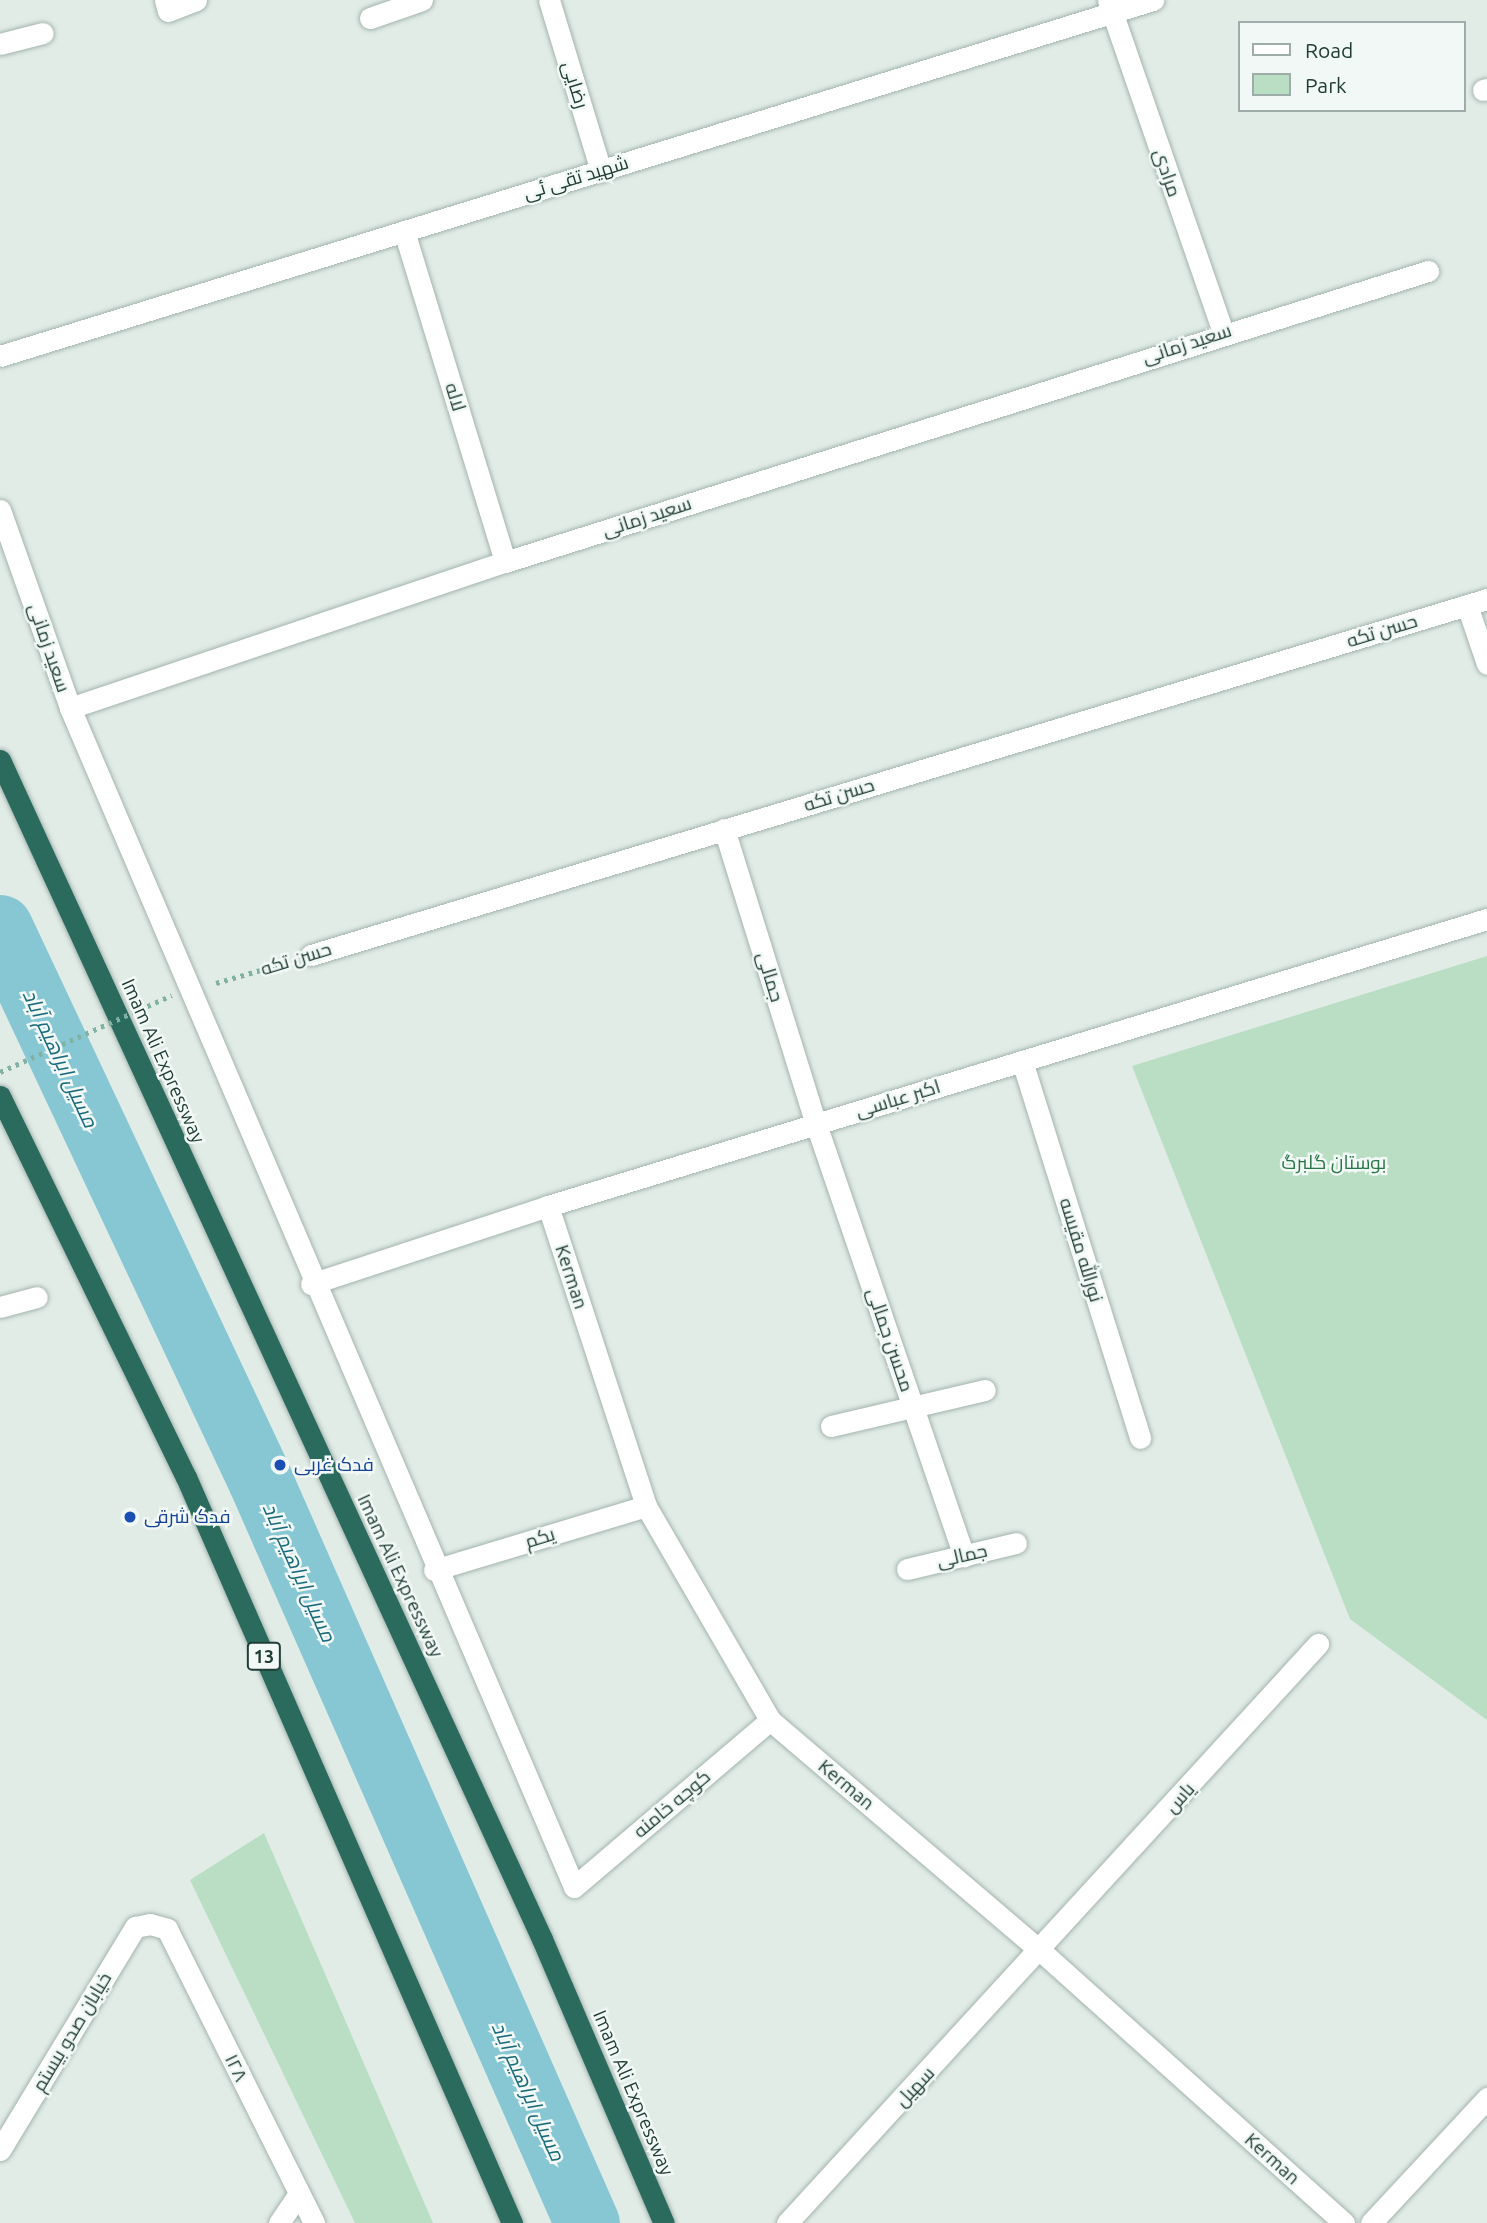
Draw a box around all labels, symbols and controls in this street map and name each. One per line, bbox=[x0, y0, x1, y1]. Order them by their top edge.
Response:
legend bbox=[1238, 21, 1466, 112]
text: Road bbox=[1305, 38, 1353, 62]
street label: رضایی bbox=[557, 59, 593, 111]
text: Park bbox=[1305, 73, 1347, 97]
street label: مرادی bbox=[1148, 146, 1186, 200]
street label: شهید تقی ئی bbox=[521, 151, 631, 205]
street label: سعید زمانی bbox=[1139, 319, 1235, 369]
street label: لاله bbox=[440, 380, 470, 414]
street label: سعید زمانی bbox=[599, 492, 695, 542]
street label: سعید زمانی bbox=[23, 601, 75, 695]
street label: حسن تکه bbox=[1344, 609, 1420, 653]
street label: حسن تکه bbox=[801, 773, 877, 817]
street label: حسن تکه bbox=[258, 937, 334, 981]
street label: جمالی bbox=[752, 949, 788, 1005]
street label: Imam Ali Expressway bbox=[117, 975, 209, 1147]
water label: مسیل ابراهیم آباد bbox=[18, 985, 104, 1131]
street label: اکبر عباسی bbox=[853, 1075, 943, 1123]
park label: بوستان گلبرگ bbox=[1282, 1152, 1386, 1174]
street label: نورالله مقیسه bbox=[1054, 1195, 1108, 1305]
street label: Kerman bbox=[550, 1242, 592, 1312]
street label: محسن جمالی bbox=[862, 1285, 918, 1395]
place label: فدک غربی bbox=[294, 1454, 374, 1476]
marker: فدک غربی bbox=[272, 1457, 288, 1473]
street label: Imam Ali Expressway bbox=[352, 1491, 448, 1661]
water label: مسیل ابراهیم آباد bbox=[258, 1498, 342, 1646]
place label: فدک شرقی bbox=[144, 1506, 231, 1528]
marker: فدک شرقی bbox=[122, 1509, 138, 1525]
street label: یکم bbox=[522, 1523, 558, 1553]
street label: جمالی bbox=[935, 1539, 989, 1573]
road number: 13 bbox=[246, 1642, 282, 1671]
street label: Kerman bbox=[813, 1755, 879, 1815]
street label: کوچه خامنه bbox=[629, 1765, 715, 1843]
street label: یاس bbox=[1160, 1778, 1200, 1818]
street label: خیابان صدو بیستم bbox=[27, 1968, 117, 2096]
street label: Imam Ali Expressway bbox=[588, 2007, 678, 2179]
water label: مسیل ابراهیم آباد bbox=[487, 2017, 571, 2165]
street label: ۱۲۸ bbox=[220, 2051, 252, 2085]
street label: سهیل bbox=[891, 2062, 939, 2112]
street label: Kerman bbox=[1240, 2128, 1304, 2190]

